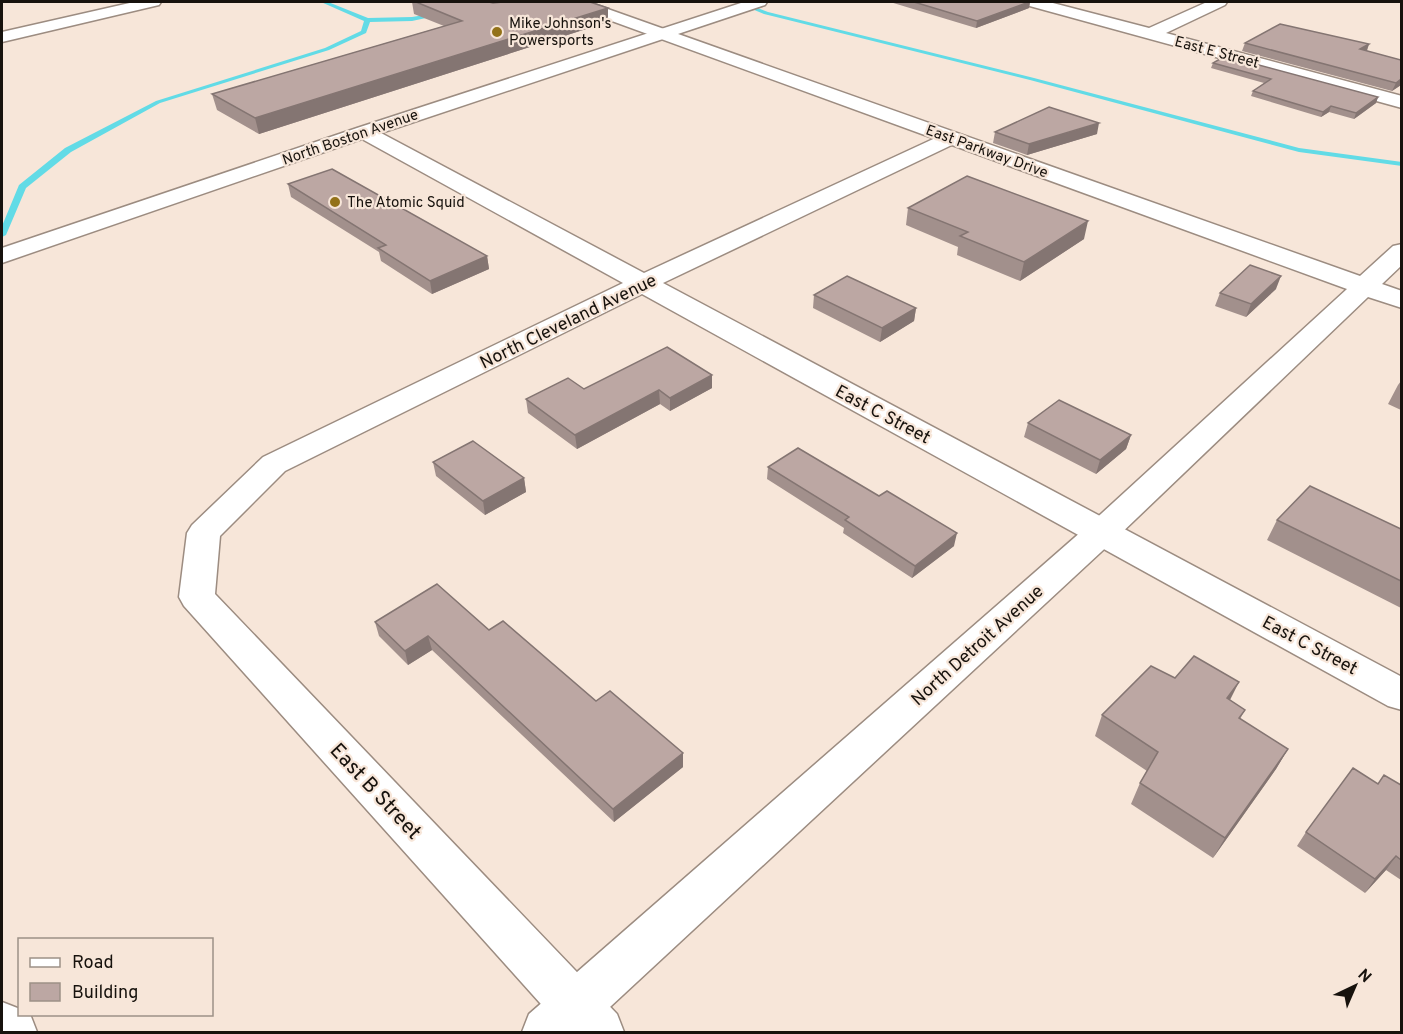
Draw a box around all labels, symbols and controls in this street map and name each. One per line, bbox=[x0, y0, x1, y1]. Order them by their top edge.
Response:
place label: Mike Johnson's Powersports bbox=[509, 15, 612, 51]
marker: Mike Johnson's Powersports bbox=[490, 25, 504, 39]
street label: East E Street bbox=[1172, 33, 1261, 74]
street label: North Boston Avenue bbox=[280, 106, 421, 171]
street label: East Parkway Drive bbox=[923, 121, 1050, 183]
place label: The Atomic Squid bbox=[347, 194, 465, 213]
marker: The Atomic Squid bbox=[328, 195, 342, 209]
street label: North Cleveland Avenue bbox=[476, 270, 661, 375]
street label: East C Street bbox=[831, 381, 934, 450]
street label: North Detroit Avenue bbox=[907, 581, 1049, 712]
street label: East C Street bbox=[1258, 612, 1361, 681]
street label: East B Street bbox=[323, 738, 427, 846]
legend bbox=[18, 938, 213, 1016]
text: Road bbox=[72, 952, 114, 975]
north arrow bbox=[1325, 956, 1385, 1016]
text: N bbox=[1353, 965, 1375, 988]
text: Building bbox=[72, 982, 138, 1005]

